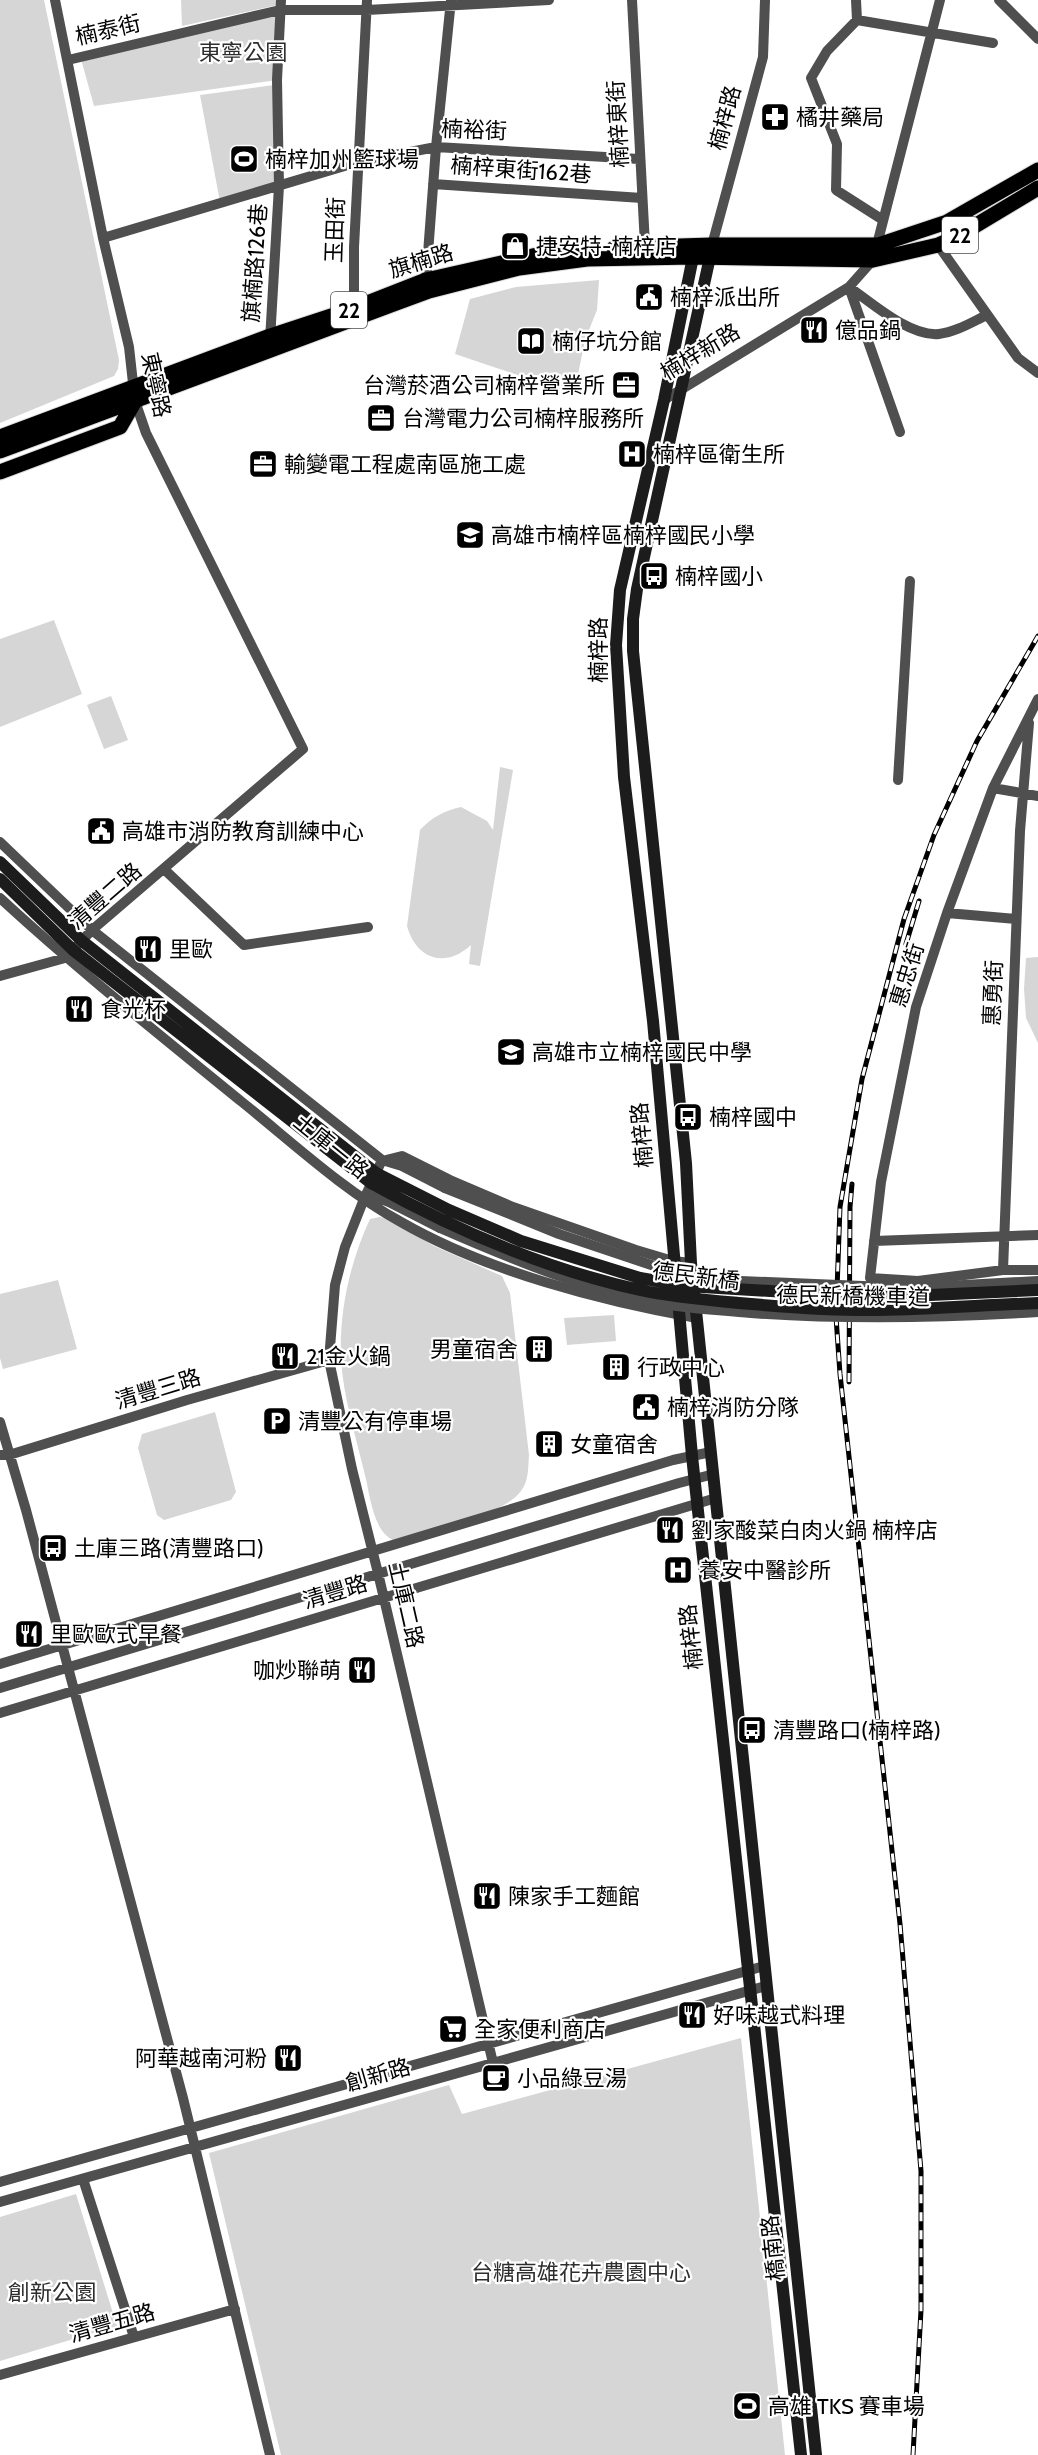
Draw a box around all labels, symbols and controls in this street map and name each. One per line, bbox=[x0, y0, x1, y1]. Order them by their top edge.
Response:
street label: 楠泰街 bbox=[73, 9, 143, 51]
park label: 東寧公園 bbox=[199, 39, 287, 66]
street label: 楠梓東街 bbox=[602, 79, 634, 169]
street label: 楠梓路 bbox=[703, 83, 747, 153]
pharmacy icon: 橘井藥局 bbox=[759, 101, 791, 133]
place label: 橘井藥局 bbox=[796, 104, 884, 131]
street label: 楠裕街 bbox=[441, 115, 507, 145]
sports icon: 楠梓加州籃球場 bbox=[228, 143, 260, 175]
place label: 楠梓加州籃球場 bbox=[265, 146, 419, 173]
street label: 楠梓東街162巷 bbox=[450, 152, 592, 188]
street label: 玉田街 bbox=[320, 197, 350, 263]
street label: 旗楠路126巷 bbox=[237, 203, 273, 323]
road number: 22 bbox=[942, 217, 978, 253]
shop icon: 捷安特-楠梓店 bbox=[499, 230, 531, 262]
place label: 捷安特-楠梓店 bbox=[536, 233, 677, 260]
street label: 旗楠路 bbox=[385, 238, 457, 284]
public building icon: 楠梓派出所 bbox=[633, 281, 665, 313]
place label: 楠梓派出所 bbox=[670, 284, 780, 311]
road number: 22 bbox=[331, 292, 367, 328]
restaurant icon: 億品鍋 bbox=[798, 314, 830, 346]
place label: 億品鍋 bbox=[835, 317, 901, 344]
street label: 楠梓新路 bbox=[655, 318, 745, 386]
library icon: 楠仔坑分館 bbox=[515, 325, 547, 357]
place label: 楠仔坑分館 bbox=[552, 328, 662, 355]
street label: 東寧路 bbox=[136, 350, 176, 420]
office icon: 台灣菸酒公司楠梓營業所 bbox=[610, 369, 642, 401]
place label: 台灣菸酒公司楠梓營業所 bbox=[363, 372, 605, 399]
office icon: 台灣電力公司楠梓服務所 bbox=[365, 402, 397, 434]
place label: 台灣電力公司楠梓服務所 bbox=[402, 405, 644, 432]
hospital icon: 楠梓區衛生所 bbox=[616, 438, 648, 470]
place label: 楠梓區衛生所 bbox=[653, 441, 785, 468]
office icon: 輸變電工程處南區施工處 bbox=[247, 448, 279, 480]
place label: 輸變電工程處南區施工處 bbox=[284, 451, 526, 478]
school or university icon: 高雄市楠梓區楠梓國民小學 bbox=[454, 519, 486, 551]
place label: 高雄市楠梓區楠梓國民小學 bbox=[491, 522, 755, 549]
bus stop icon: 楠梓國小 bbox=[638, 560, 670, 592]
place label: 楠梓國小 bbox=[675, 563, 763, 590]
street label: 楠梓路 bbox=[585, 617, 612, 683]
public building icon: 高雄市消防教育訓練中心 bbox=[85, 815, 117, 847]
place label: 高雄市消防教育訓練中心 bbox=[122, 818, 364, 845]
street label: 清豐二路 bbox=[63, 857, 147, 935]
restaurant icon: 里歐 bbox=[132, 933, 164, 965]
place label: 里歐 bbox=[169, 936, 213, 963]
street label: 惠忠街 bbox=[884, 939, 930, 1011]
street label: 惠勇街 bbox=[978, 960, 1008, 1026]
restaurant icon: 食光杯 bbox=[63, 993, 95, 1025]
place label: 食光杯 bbox=[100, 996, 166, 1023]
school or university icon: 高雄市立楠梓國民中學 bbox=[495, 1036, 527, 1068]
place label: 高雄市立楠梓國民中學 bbox=[532, 1039, 752, 1066]
street label: 楠梓路 bbox=[626, 1101, 658, 1169]
bus stop icon: 楠梓國中 bbox=[672, 1101, 704, 1133]
place label: 楠梓國中 bbox=[709, 1104, 797, 1131]
street label: 土庫一路 bbox=[288, 1108, 374, 1184]
street label: 德民新橋 bbox=[651, 1257, 741, 1295]
street label: 德民新橋機車道 bbox=[776, 1281, 930, 1311]
building icon: 男童宿舍 bbox=[523, 1333, 555, 1365]
place label: 男童宿舍 bbox=[430, 1336, 518, 1363]
restaurant icon: 21金火鍋 bbox=[269, 1340, 301, 1372]
place label: 21金火鍋 bbox=[306, 1343, 391, 1370]
building icon: 行政中心 bbox=[600, 1351, 632, 1383]
place label: 行政中心 bbox=[637, 1354, 725, 1381]
street label: 清豐三路 bbox=[112, 1363, 204, 1415]
public building icon: 楠梓消防分隊 bbox=[630, 1391, 662, 1423]
place label: 楠梓消防分隊 bbox=[667, 1394, 799, 1421]
parking icon: 清豐公有停車場 bbox=[261, 1405, 293, 1437]
place label: 清豐公有停車場 bbox=[298, 1408, 452, 1435]
building icon: 女童宿舍 bbox=[533, 1428, 565, 1460]
place label: 女童宿舍 bbox=[570, 1431, 658, 1458]
restaurant icon: 劉家酸菜白肉火鍋 楠梓店 bbox=[654, 1514, 686, 1546]
place label: 劉家酸菜白肉火鍋 楠梓店 bbox=[691, 1517, 938, 1544]
bus stop icon: 土庫三路(清豐路口) bbox=[37, 1532, 69, 1564]
place label: 土庫三路(清豐路口) bbox=[74, 1535, 264, 1562]
hospital icon: 養安中醫診所 bbox=[662, 1554, 694, 1586]
place label: 養安中醫診所 bbox=[699, 1557, 831, 1584]
street label: 土庫二路 bbox=[383, 1559, 429, 1651]
street label: 清豐路 bbox=[299, 1569, 371, 1615]
street label: 楠梓路 bbox=[674, 1603, 708, 1671]
restaurant icon: 里歐歐式早餐 bbox=[13, 1618, 45, 1650]
place label: 里歐歐式早餐 bbox=[50, 1621, 182, 1648]
restaurant icon: 咖炒聯萌 bbox=[346, 1654, 378, 1686]
place label: 咖炒聯萌 bbox=[253, 1657, 341, 1684]
bus stop icon: 清豐路口(楠梓路) bbox=[736, 1714, 768, 1746]
place label: 清豐路口(楠梓路) bbox=[773, 1717, 941, 1744]
restaurant icon: 陳家手工麵館 bbox=[471, 1880, 503, 1912]
place label: 陳家手工麵館 bbox=[508, 1883, 640, 1910]
restaurant icon: 好味越式料理 bbox=[676, 1999, 708, 2031]
place label: 好味越式料理 bbox=[713, 2002, 845, 2029]
supermarket icon: 全家便利商店 bbox=[437, 2013, 469, 2045]
place label: 全家便利商店 bbox=[474, 2016, 606, 2043]
restaurant icon: 阿華越南河粉 bbox=[272, 2042, 304, 2074]
place label: 阿華越南河粉 bbox=[135, 2045, 267, 2072]
street label: 創新路 bbox=[343, 2053, 413, 2097]
cafe icon: 小品綠豆湯 bbox=[480, 2062, 512, 2094]
place label: 小品綠豆湯 bbox=[517, 2065, 627, 2092]
street label: 橋南路 bbox=[756, 2214, 790, 2282]
park label: 台糖高雄花卉農園中心 bbox=[471, 2259, 691, 2286]
park label: 創新公園 bbox=[8, 2279, 96, 2306]
street label: 清豐五路 bbox=[66, 2298, 158, 2348]
sports icon: 高雄 TKS 賽車場 bbox=[731, 2390, 763, 2422]
place label: 高雄 TKS 賽車場 bbox=[768, 2393, 925, 2420]

